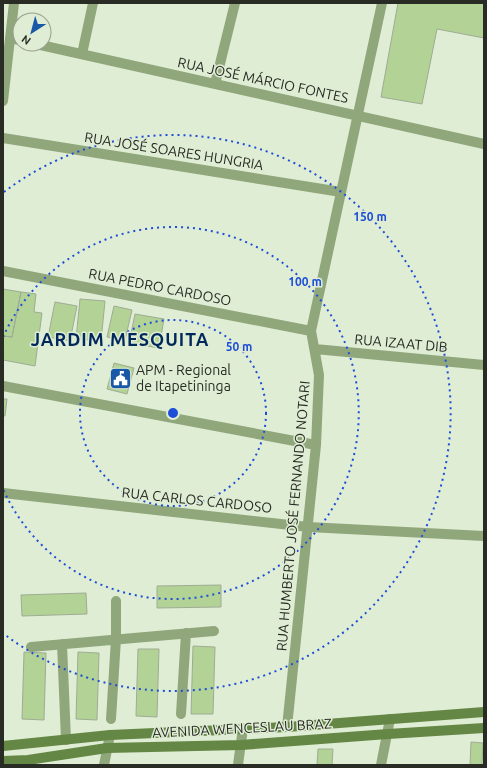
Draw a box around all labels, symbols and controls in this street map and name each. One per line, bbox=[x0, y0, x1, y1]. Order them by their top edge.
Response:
north arrow bbox=[12, 12, 52, 52]
text: N bbox=[19, 33, 33, 47]
street label: RUA JOSÉ MÁRCIO FONTES bbox=[176, 53, 350, 106]
street label: RUA JOSÉ SOARES HUNGRIA bbox=[83, 128, 265, 173]
text: 150 m bbox=[353, 210, 387, 223]
street label: RUA PEDRO CARDOSO bbox=[87, 265, 233, 309]
text: 100 m bbox=[288, 275, 322, 288]
district label: JARDIM MESQUITA bbox=[31, 329, 209, 349]
street label: RUA IZAAT DIB bbox=[354, 331, 448, 355]
text: 50 m bbox=[226, 340, 252, 353]
place label: APM - Regional de Itapetininga bbox=[136, 362, 231, 394]
public building icon: APM - Regional de Itapetininga bbox=[107, 365, 133, 391]
street label: RUA HUMBERTO JOSÉ FERNANDO NOTARI bbox=[272, 380, 313, 652]
centre of rings bbox=[166, 406, 180, 420]
street label: RUA CARLOS CARDOSO bbox=[121, 484, 273, 516]
street label: AVENIDA WENCESLAU BRAZ bbox=[152, 715, 332, 741]

